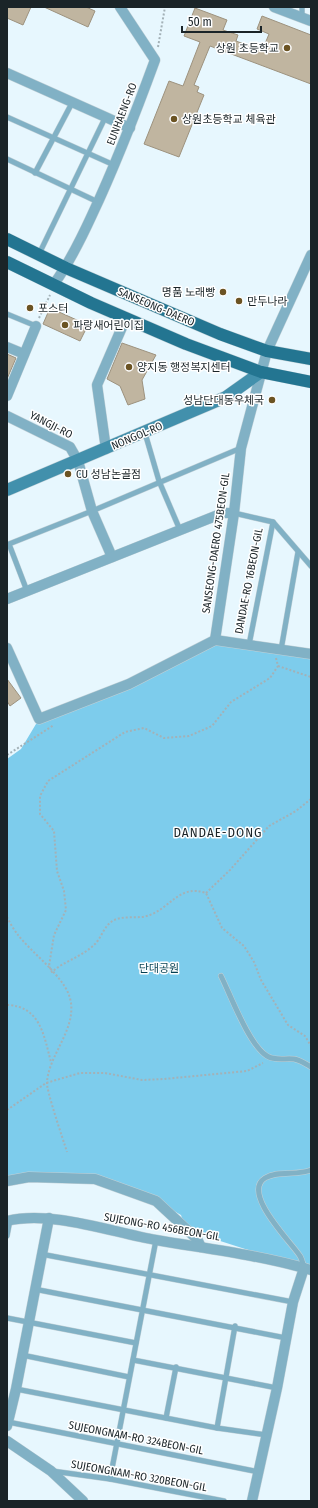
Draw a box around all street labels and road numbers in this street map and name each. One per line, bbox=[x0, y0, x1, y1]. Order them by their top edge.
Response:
street label: EUNHAENG-RO bbox=[104, 81, 140, 147]
street label: SANSEONG-DAERO bbox=[116, 285, 197, 329]
street label: YANGJI-RO bbox=[27, 409, 75, 441]
street label: NONGOL-RO bbox=[110, 419, 165, 453]
street label: SANSEONG-DAERO 475BEON-GIL bbox=[200, 472, 232, 614]
street label: DANDAE-RO 16BEON-GIL bbox=[232, 527, 266, 635]
street label: SUJEONG-RO 456BEON-GIL bbox=[103, 1210, 221, 1244]
street label: SUJEONGNAM-RO 324BEON-GIL bbox=[67, 1419, 205, 1457]
street label: SUJEONGNAM-RO 320BEON-GIL bbox=[70, 1458, 208, 1494]

